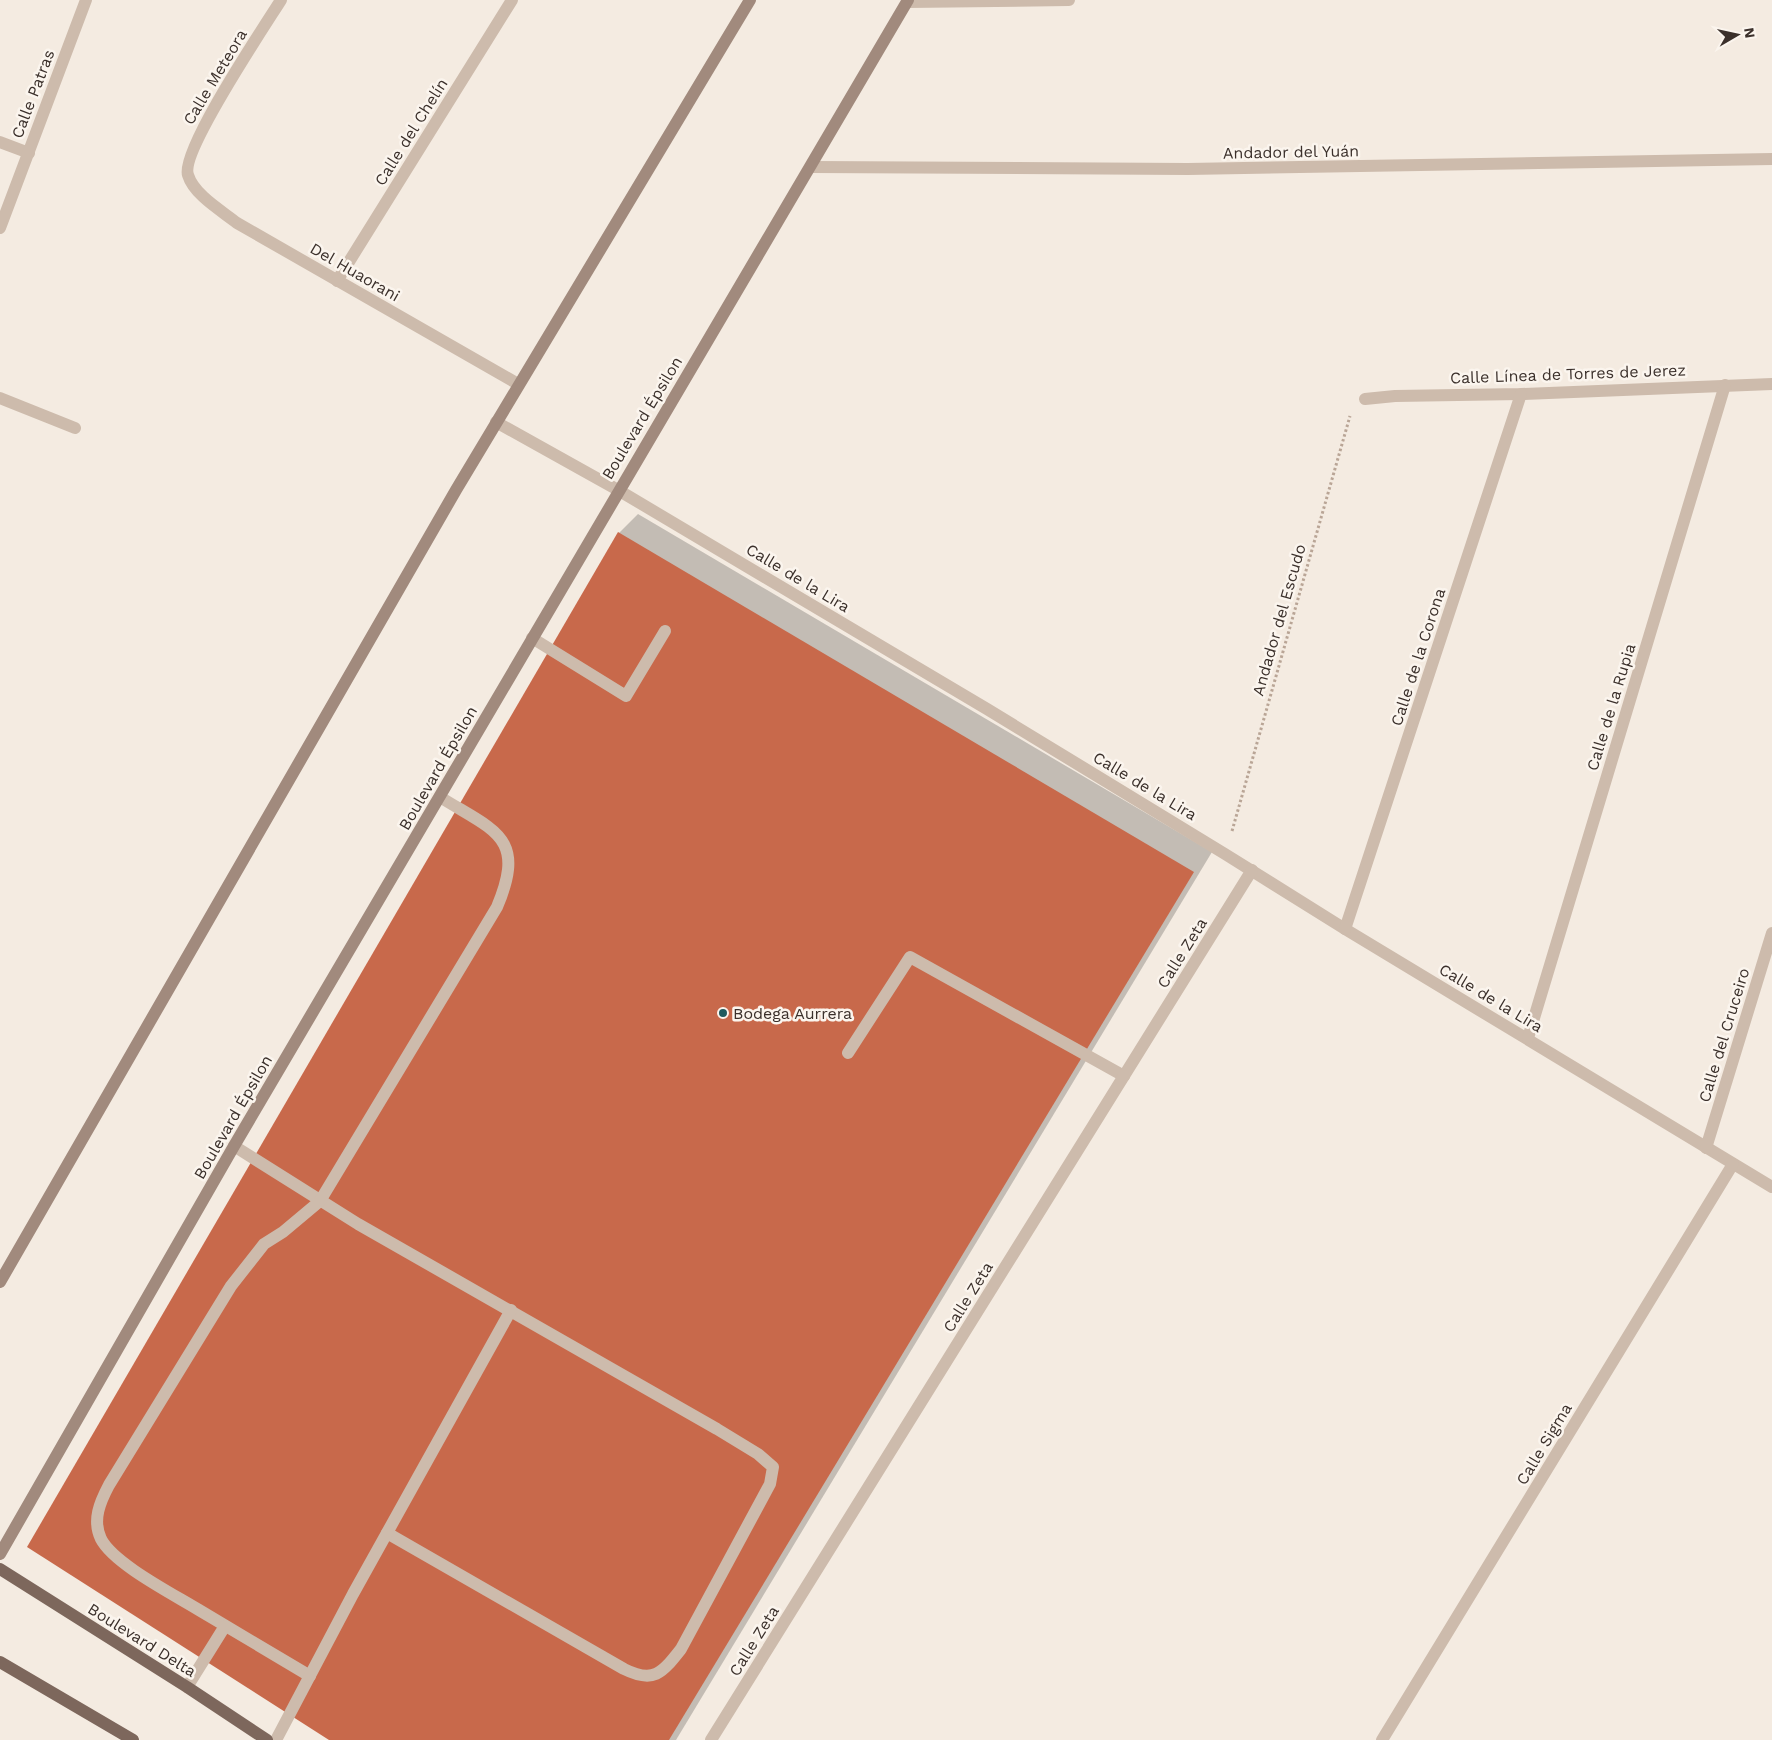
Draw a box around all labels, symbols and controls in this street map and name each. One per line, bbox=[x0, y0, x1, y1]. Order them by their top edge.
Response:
north arrow bbox=[1712, 10, 1762, 60]
street label: Calle Meteora bbox=[179, 26, 251, 128]
text: N bbox=[1741, 27, 1759, 39]
street label: Calle Patras bbox=[7, 47, 59, 141]
street label: Calle del Chelín bbox=[370, 75, 452, 189]
street label: Andador del Yuán bbox=[1223, 141, 1359, 163]
street label: Del Huaorani bbox=[307, 239, 403, 305]
street label: Boulevard Épsilon bbox=[598, 353, 686, 483]
street label: Calle Línea de Torres de Jerez bbox=[1450, 360, 1686, 388]
street label: Calle de la Lira bbox=[743, 540, 853, 616]
street label: Andador del Escudo bbox=[1248, 542, 1310, 698]
street label: Calle de la Corona bbox=[1387, 586, 1449, 728]
street label: Calle de la Rupia bbox=[1583, 641, 1639, 773]
street label: Boulevard Épsilon bbox=[395, 703, 481, 833]
street label: Calle de la Lira bbox=[1090, 748, 1200, 824]
street label: Calle Zeta bbox=[1153, 914, 1211, 992]
street label: Calle de la Lira bbox=[1436, 960, 1546, 1036]
street label: Calle del Cruceiro bbox=[1695, 966, 1753, 1104]
place label: Bodega Aurrera bbox=[733, 1004, 852, 1023]
marker: Bodega Aurrera bbox=[717, 1007, 729, 1019]
street label: Boulevard Épsilon bbox=[190, 1052, 276, 1182]
street label: Calle Zeta bbox=[939, 1258, 997, 1336]
street label: Calle Sigma bbox=[1512, 1400, 1576, 1488]
street label: Boulevard Delta bbox=[84, 1599, 200, 1681]
street label: Calle Zeta bbox=[725, 1602, 783, 1680]

